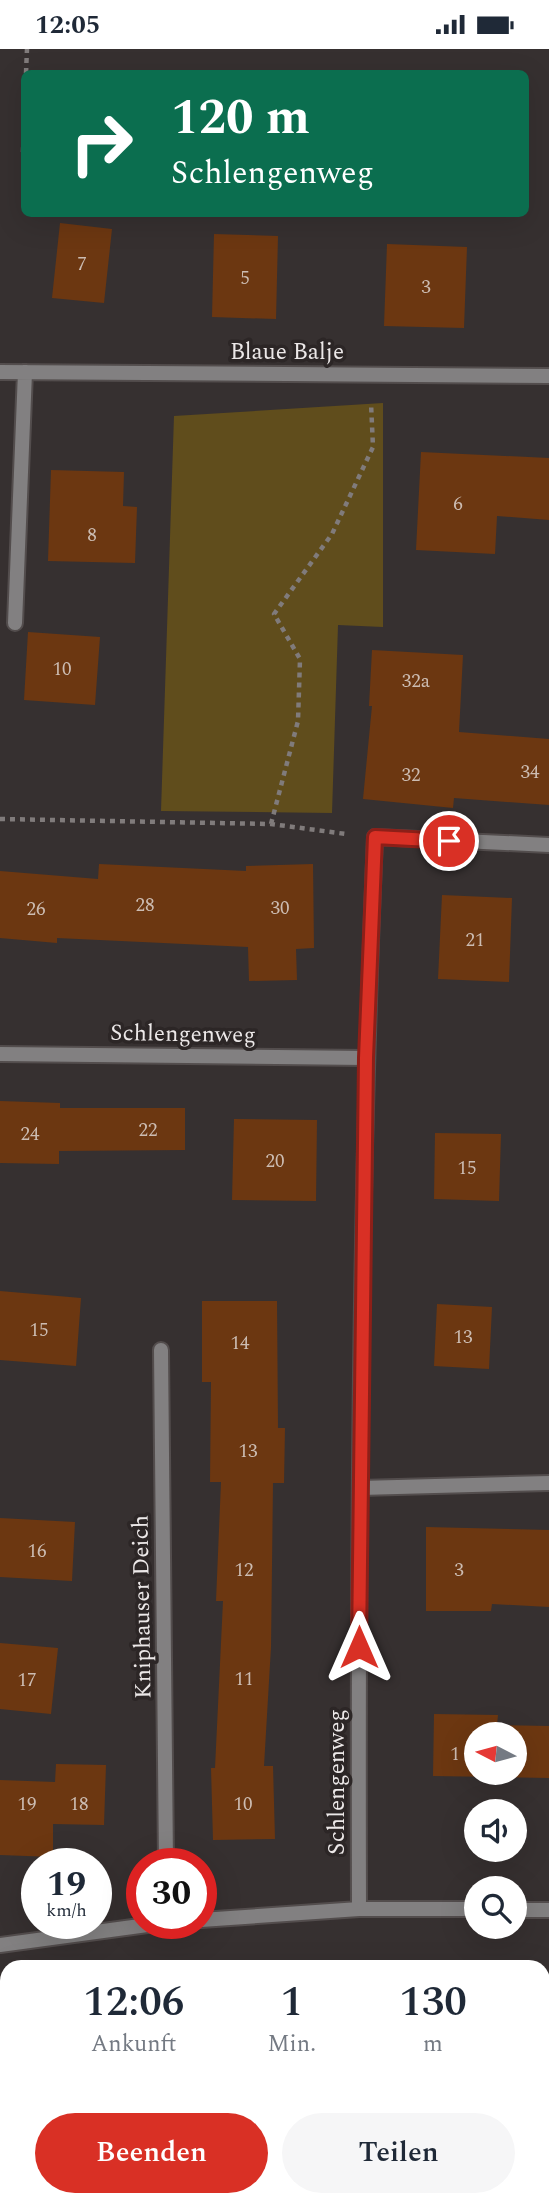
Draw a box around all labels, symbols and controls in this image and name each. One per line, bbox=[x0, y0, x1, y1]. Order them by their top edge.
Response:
text: 12:05 bbox=[35, 5, 100, 45]
text: 120 m bbox=[171, 81, 310, 156]
icon: right bbox=[56, 98, 147, 189]
text: Schlengenweg bbox=[171, 149, 374, 198]
house number: 7 bbox=[77, 250, 87, 279]
house number: 5 bbox=[240, 264, 250, 293]
house number: 3 bbox=[421, 273, 431, 302]
street label: Blaue Balje bbox=[230, 335, 344, 370]
house number: 6 bbox=[453, 490, 463, 519]
house number: 8 bbox=[87, 521, 97, 550]
house number: 10 bbox=[52, 655, 72, 684]
house number: 32a bbox=[402, 667, 431, 696]
house number: 34 bbox=[520, 758, 540, 787]
house number: 32 bbox=[401, 761, 421, 790]
pin bbox=[419, 811, 479, 871]
icon: arrive bbox=[430, 822, 468, 860]
house number: 28 bbox=[135, 891, 155, 920]
house number: 30 bbox=[270, 894, 290, 923]
house number: 26 bbox=[26, 895, 46, 924]
house number: 21 bbox=[465, 926, 485, 955]
street label: Schlengenweg bbox=[110, 1016, 256, 1053]
house number: 22 bbox=[138, 1116, 158, 1145]
house number: 24 bbox=[20, 1120, 40, 1149]
house number: 20 bbox=[265, 1147, 285, 1176]
house number: 15 bbox=[457, 1154, 477, 1183]
house number: 15 bbox=[29, 1316, 49, 1345]
house number: 13 bbox=[453, 1323, 473, 1352]
house number: 14 bbox=[230, 1329, 250, 1358]
house number: 13 bbox=[238, 1437, 258, 1466]
street label: Kniphauser Deich bbox=[123, 1515, 162, 1699]
house number: 16 bbox=[27, 1537, 47, 1566]
house number: 12 bbox=[234, 1556, 254, 1585]
house number: 3 bbox=[454, 1556, 464, 1585]
position arrow bbox=[322, 1610, 396, 1684]
house number: 11 bbox=[234, 1665, 254, 1694]
house number: 17 bbox=[17, 1666, 37, 1695]
street label: Schlengenweg bbox=[320, 1709, 355, 1855]
north arrow bbox=[464, 1722, 527, 1785]
map controls bbox=[464, 1722, 527, 1939]
house number: 1 bbox=[450, 1740, 460, 1769]
house number: 19 bbox=[17, 1790, 37, 1819]
house number: 18 bbox=[69, 1790, 89, 1819]
house number: 10 bbox=[233, 1790, 253, 1819]
button: sound bbox=[464, 1799, 527, 1862]
speed limit sign: 30 bbox=[126, 1848, 217, 1939]
text: 19 bbox=[47, 1858, 86, 1911]
button: search bbox=[464, 1876, 527, 1939]
text: km/h bbox=[46, 1897, 87, 1924]
text: 12:06 bbox=[83, 1971, 184, 2034]
text: 1 bbox=[280, 1971, 303, 2034]
text: 130 bbox=[399, 1971, 467, 2034]
text: Ankunft bbox=[91, 2027, 176, 2062]
text: Min. bbox=[268, 2027, 316, 2062]
text: m bbox=[423, 2027, 443, 2062]
button: Beenden bbox=[35, 2113, 268, 2193]
button: Teilen bbox=[282, 2113, 515, 2193]

